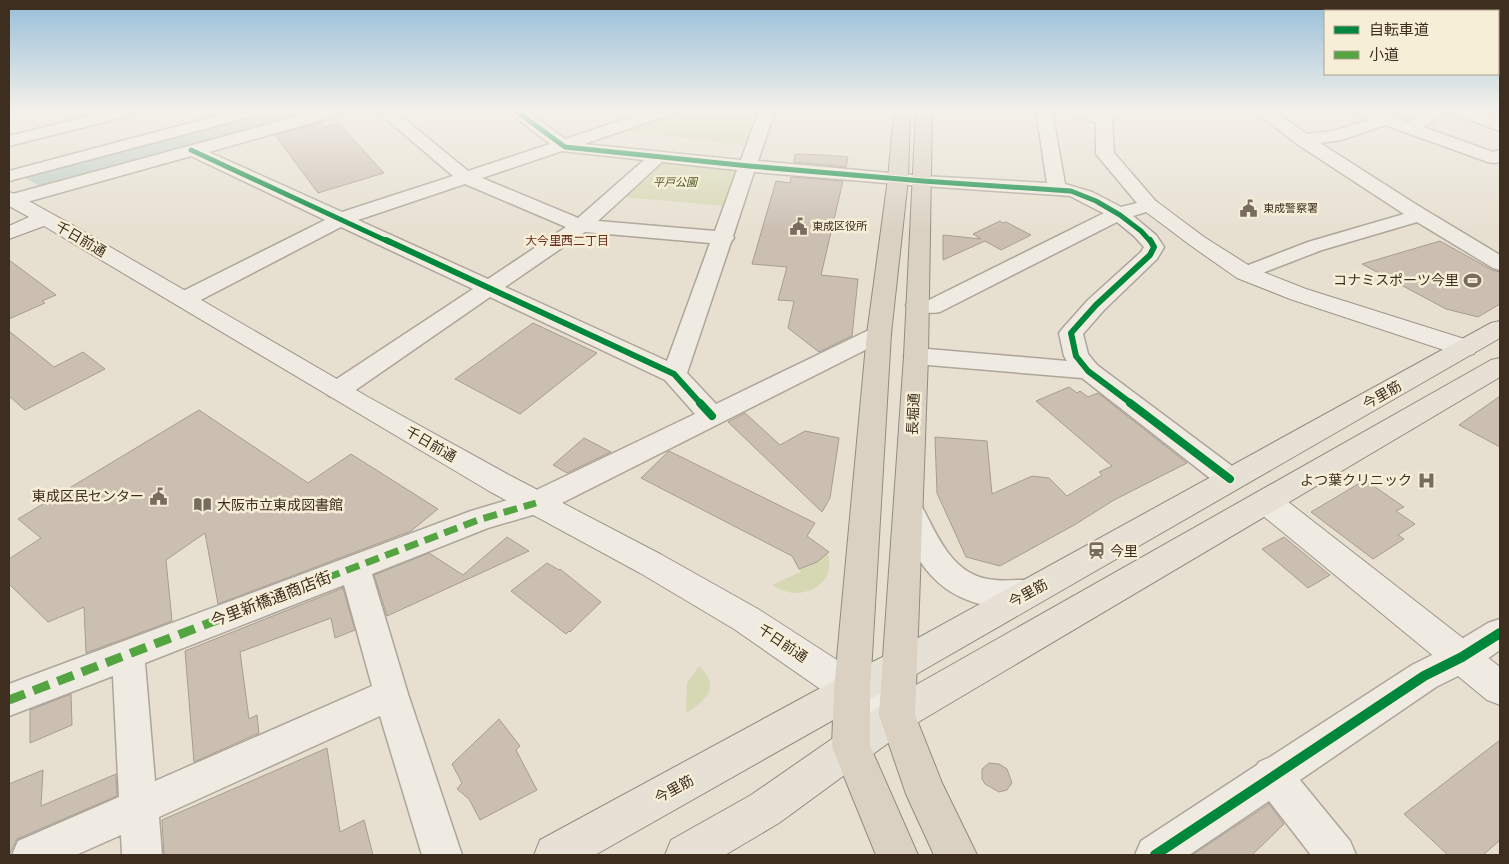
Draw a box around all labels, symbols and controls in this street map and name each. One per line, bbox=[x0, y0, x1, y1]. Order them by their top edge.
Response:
legend bbox=[1324, 10, 1499, 75]
text: 自転車道 bbox=[1369, 21, 1429, 39]
text: 小道 bbox=[1369, 46, 1399, 64]
park label: 平戸公園 bbox=[653, 176, 699, 189]
public building icon: 東成警察署 bbox=[1239, 198, 1259, 218]
place label: 東成警察署 bbox=[1263, 202, 1318, 215]
public building icon: 東成区役所 bbox=[788, 216, 808, 236]
street label: 千日前通 bbox=[53, 218, 109, 260]
place label: 東成区役所 bbox=[812, 220, 868, 233]
district label: 大今里西二丁目 bbox=[525, 234, 609, 248]
sports icon: コナミスポーツ今里 bbox=[1463, 270, 1483, 290]
place label: コナミスポーツ今里 bbox=[1333, 272, 1459, 288]
street label: 今里筋 bbox=[1360, 378, 1404, 412]
street label: 長堀通 bbox=[904, 393, 922, 435]
street label: 千日前通 bbox=[403, 423, 459, 465]
hospital icon: よつ葉クリニック bbox=[1416, 470, 1436, 490]
place label: よつ葉クリニック bbox=[1300, 472, 1412, 488]
public building icon: 東成区民センター bbox=[148, 486, 168, 506]
place label: 東成区民センター bbox=[32, 488, 144, 504]
library icon: 大阪市立東成図書館 bbox=[193, 495, 213, 515]
place label: 大阪市立東成図書館 bbox=[217, 497, 343, 513]
station icon: 今里 bbox=[1086, 541, 1106, 561]
place label: 今里 bbox=[1110, 543, 1138, 559]
street label: 今里新橋通商店街 bbox=[208, 567, 334, 631]
street label: 今里筋 bbox=[1006, 576, 1050, 610]
street label: 千日前通 bbox=[755, 621, 811, 665]
street label: 今里筋 bbox=[652, 772, 696, 806]

